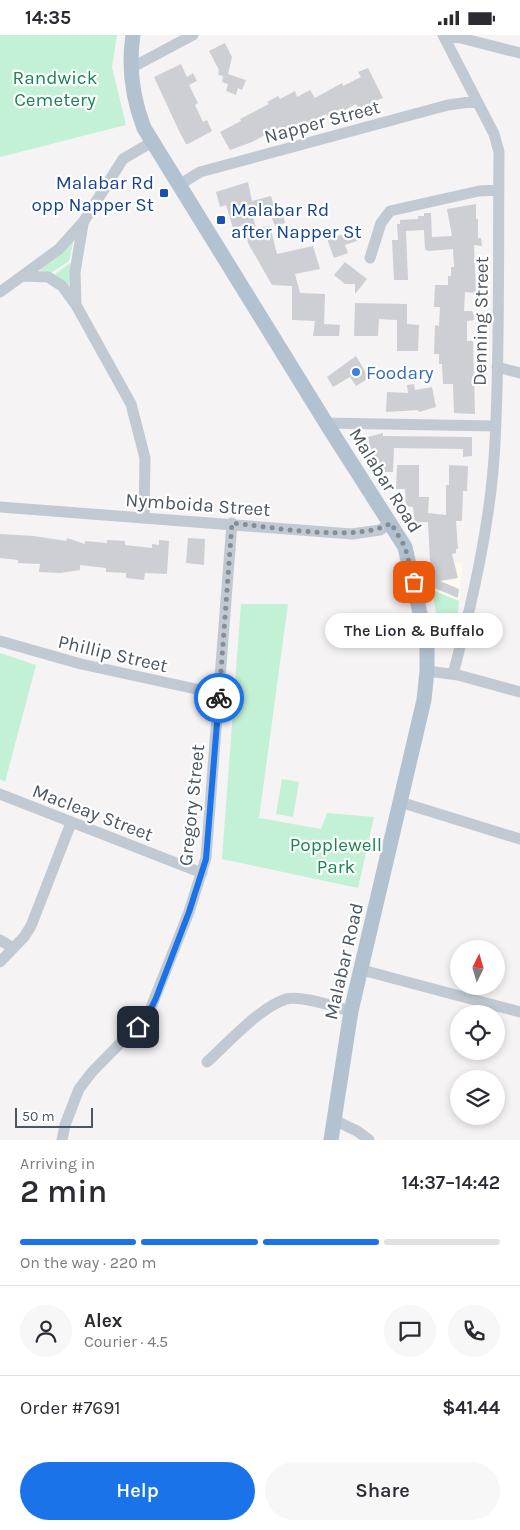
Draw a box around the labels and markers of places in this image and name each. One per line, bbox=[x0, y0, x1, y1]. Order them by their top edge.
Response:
place label: Malabar Rd opp Napper St bbox=[31, 172, 154, 216]
marker: Malabar Rd opp Napper St bbox=[158, 187, 170, 199]
place label: Malabar Rd after Napper St bbox=[231, 199, 362, 243]
marker: Malabar Rd after Napper St bbox=[215, 214, 227, 226]
place label: Foodary bbox=[366, 362, 434, 384]
marker: Foodary bbox=[350, 366, 362, 378]
pin bbox=[393, 561, 435, 603]
callout: The Lion & Buffalo bbox=[325, 612, 503, 647]
pin bbox=[117, 1006, 159, 1048]

